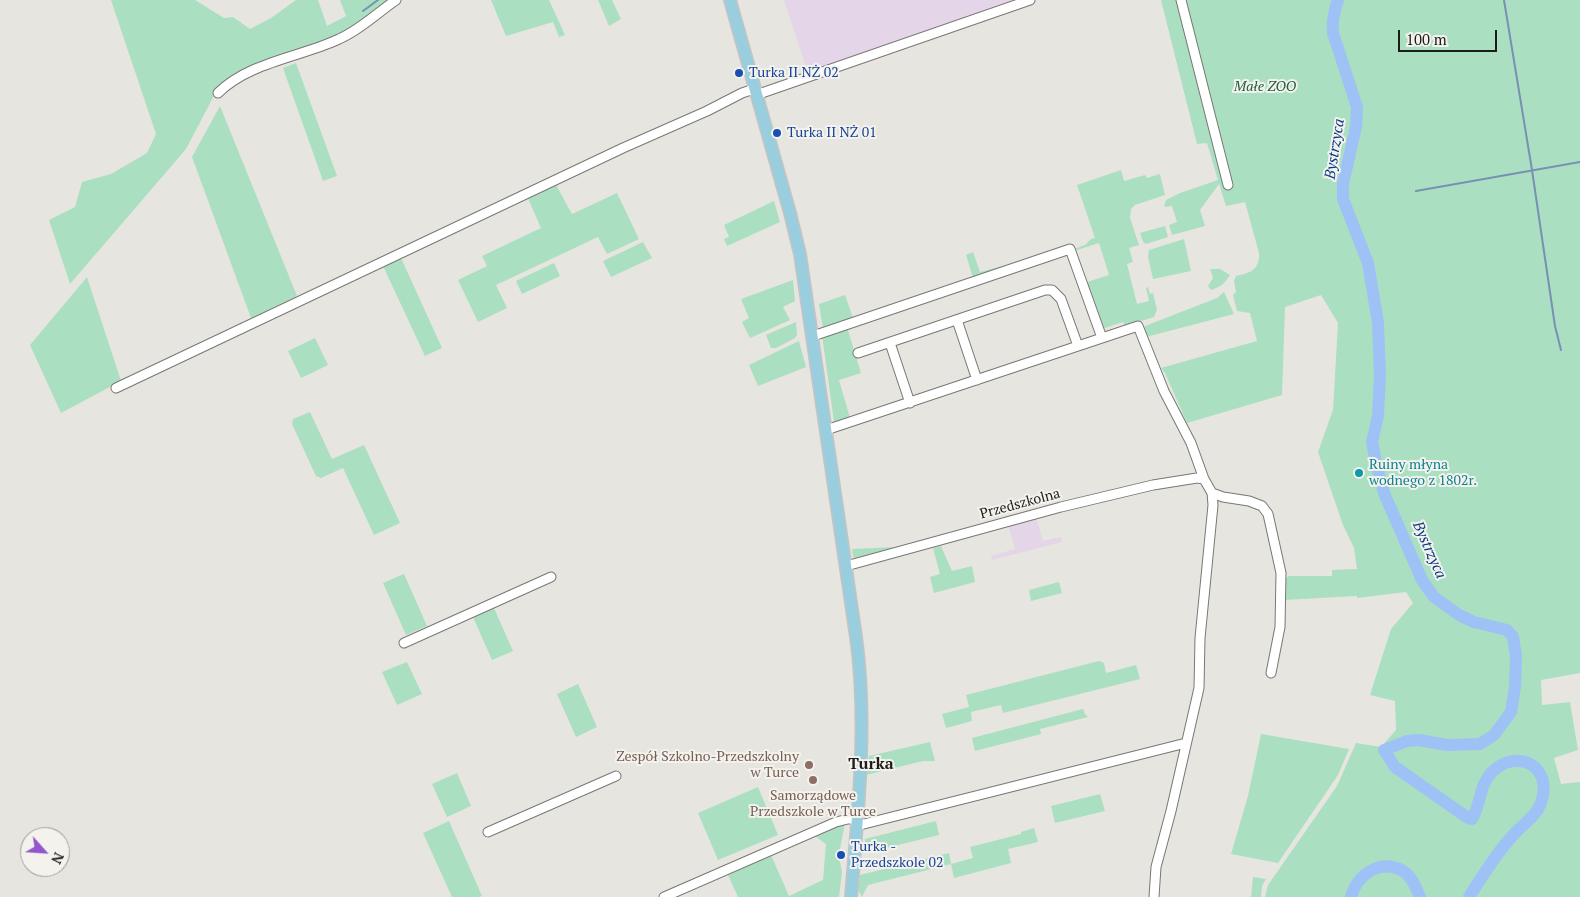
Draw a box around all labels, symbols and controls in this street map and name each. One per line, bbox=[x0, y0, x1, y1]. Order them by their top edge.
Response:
scale bar bbox=[1400, 20, 1499, 52]
text: 100 m bbox=[1406, 29, 1447, 49]
place label: Turka II NŻ 02 bbox=[749, 65, 839, 81]
marker: Turka II NŻ 02 bbox=[733, 67, 745, 79]
park label: Małe ZOO bbox=[1234, 79, 1296, 95]
water label: Bystrzyca bbox=[1321, 117, 1349, 181]
place label: Turka II NŻ 01 bbox=[787, 125, 877, 141]
marker: Turka II NŻ 01 bbox=[771, 127, 783, 139]
place label: Ruiny młyna wodnego z 1802r. bbox=[1369, 457, 1477, 490]
marker: Ruiny młyna wodnego z 1802r. bbox=[1353, 467, 1365, 479]
street label: Przedszkolna bbox=[978, 485, 1062, 523]
water label: Bystrzyca bbox=[1408, 518, 1450, 582]
place label: Zespół Szkolno-Przedszkolny w Turce bbox=[616, 749, 799, 782]
district label: Turka bbox=[848, 754, 894, 774]
marker: Zespół Szkolno-Przedszkolny w Turce bbox=[803, 759, 815, 771]
marker: Samorządowe Przedszkole w Turce bbox=[807, 774, 819, 786]
place label: Samorządowe Przedszkole w Turce bbox=[750, 788, 876, 820]
north arrow bbox=[20, 827, 70, 877]
place label: Turka - Przedszkole 02 bbox=[851, 839, 943, 872]
text: N bbox=[47, 849, 69, 867]
marker: Turka - Przedszkole 02 bbox=[835, 849, 847, 861]

